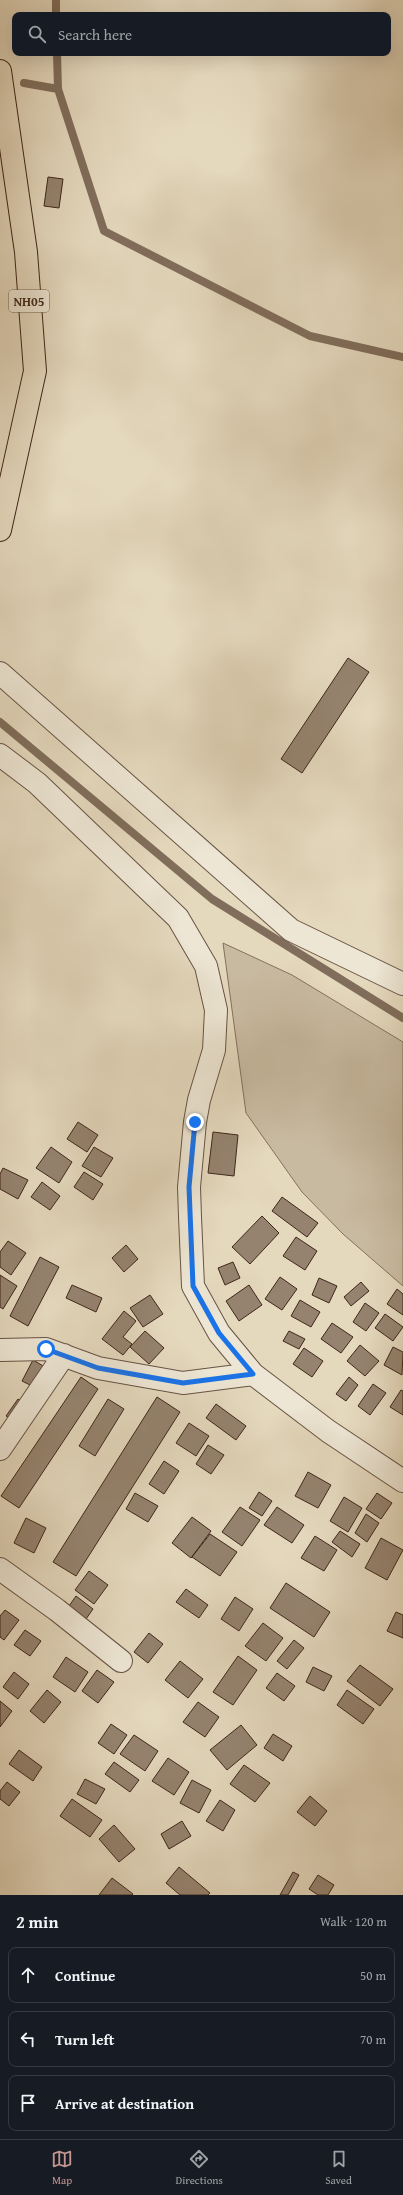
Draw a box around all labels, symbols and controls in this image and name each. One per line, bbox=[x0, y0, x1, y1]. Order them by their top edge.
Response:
search box bbox=[12, 12, 391, 56]
icon: search bbox=[26, 23, 48, 45]
text: Search here bbox=[58, 24, 132, 45]
road number: NH05 bbox=[9, 290, 49, 312]
route end bbox=[186, 1113, 204, 1131]
route start bbox=[37, 1340, 55, 1358]
text: 2 min bbox=[16, 1909, 58, 1934]
text: Walk · 120 m bbox=[320, 1912, 387, 1931]
icon: ahead bbox=[17, 1964, 39, 1986]
text: Continue bbox=[55, 1965, 116, 1986]
text: 50 m bbox=[360, 1966, 386, 1985]
icon: left bbox=[17, 2028, 39, 2050]
text: Turn left bbox=[55, 2029, 114, 2050]
text: 70 m bbox=[360, 2030, 386, 2049]
icon: arrive bbox=[17, 2092, 39, 2114]
text: Arrive at destination bbox=[55, 2093, 194, 2114]
tab: Map bbox=[51, 2148, 73, 2188]
tab: Directions bbox=[176, 2148, 223, 2188]
tab: Saved bbox=[325, 2148, 352, 2188]

